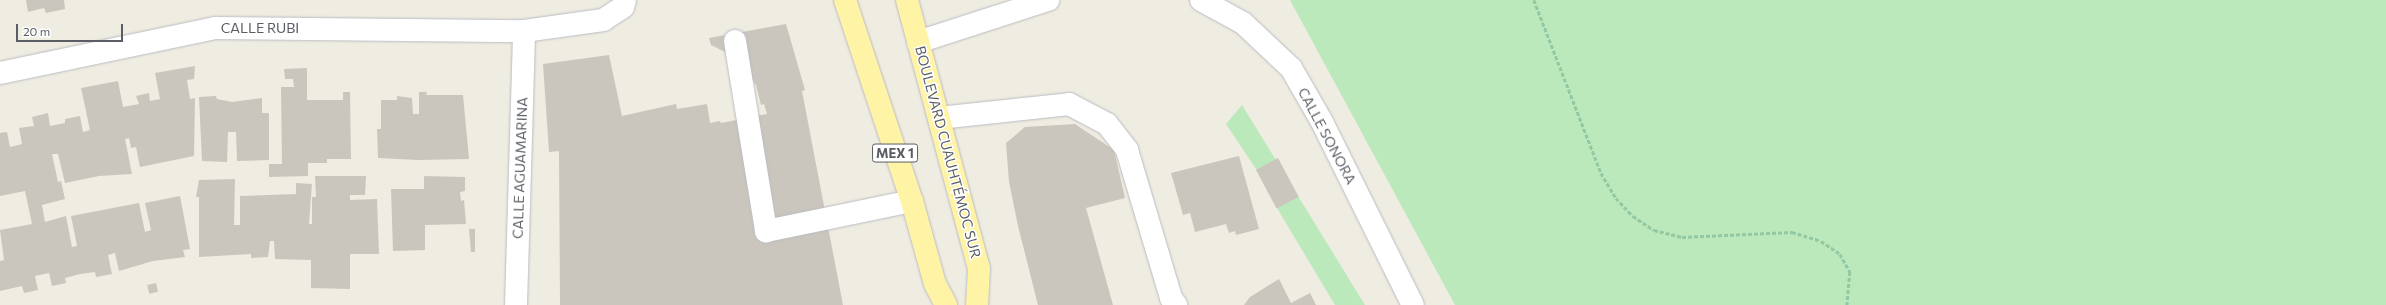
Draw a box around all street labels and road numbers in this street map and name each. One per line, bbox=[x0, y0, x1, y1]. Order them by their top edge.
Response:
street label: CALLE RUBI bbox=[221, 20, 299, 36]
street label: BOULEVARD CUAUHTÉMOC SUR bbox=[912, 44, 984, 260]
street label: CALLE SONORA bbox=[1294, 85, 1360, 187]
street label: CALLE AGUAMARINA bbox=[509, 97, 531, 239]
road number: MEX 1 bbox=[872, 142, 918, 164]

